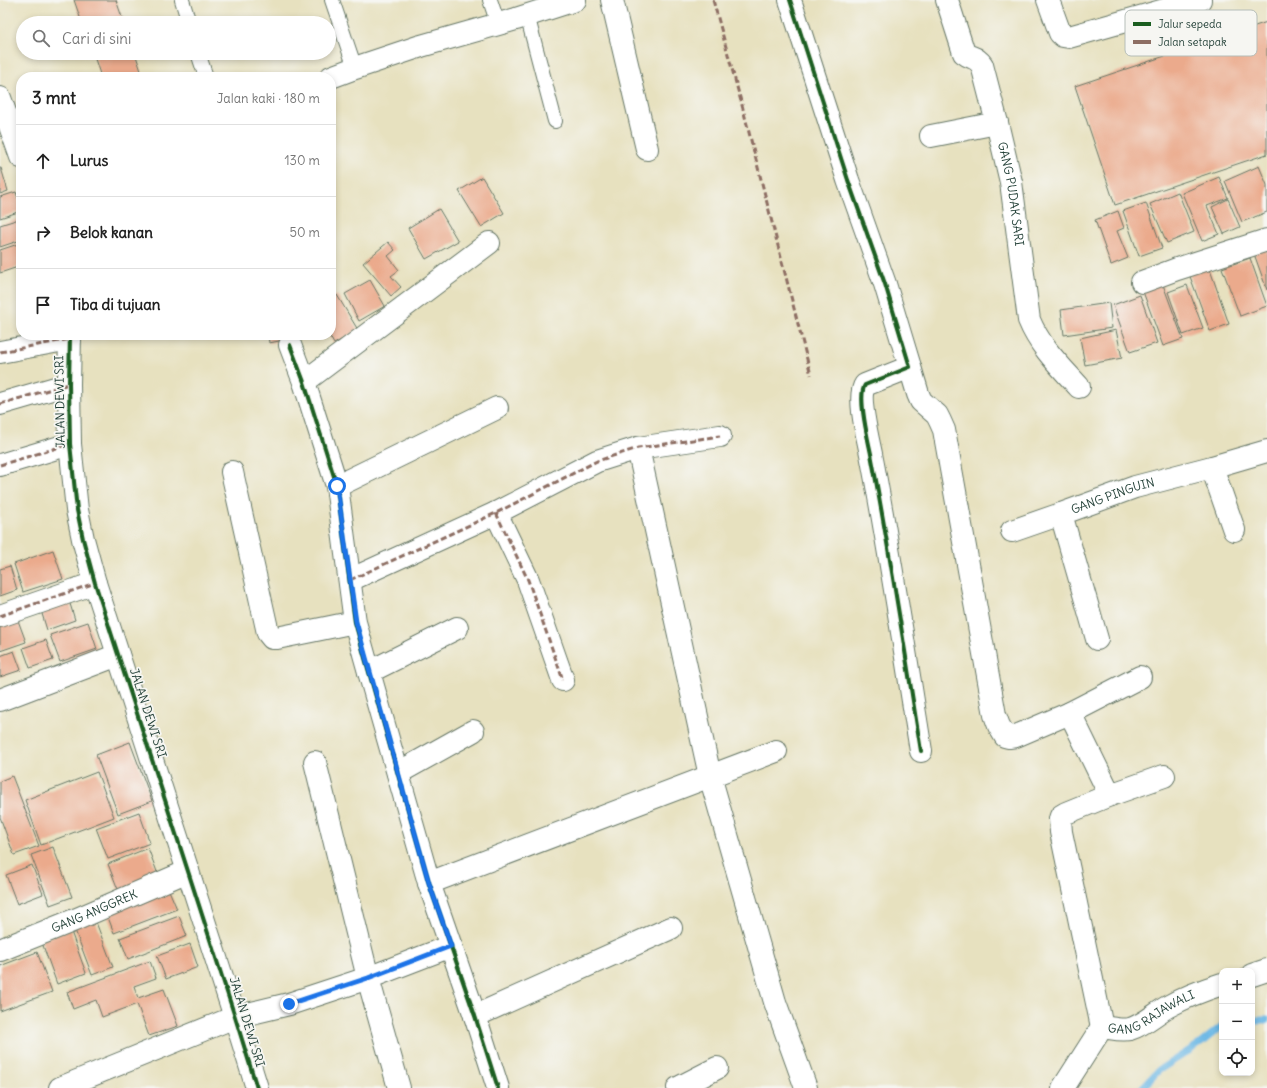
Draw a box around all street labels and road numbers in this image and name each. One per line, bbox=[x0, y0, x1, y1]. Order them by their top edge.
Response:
street label: GANG PUDAK SARI bbox=[995, 140, 1027, 247]
street label: JALAN DEWI SRI bbox=[51, 355, 68, 449]
street label: GANG PINGUIN bbox=[1069, 474, 1156, 517]
street label: JALAN DEWI SRI bbox=[127, 666, 170, 760]
street label: GANG ANGGREK bbox=[49, 886, 140, 936]
street label: JALAN DEWI SRI bbox=[227, 975, 268, 1069]
street label: GANG RAJAWALI bbox=[1107, 987, 1197, 1037]

